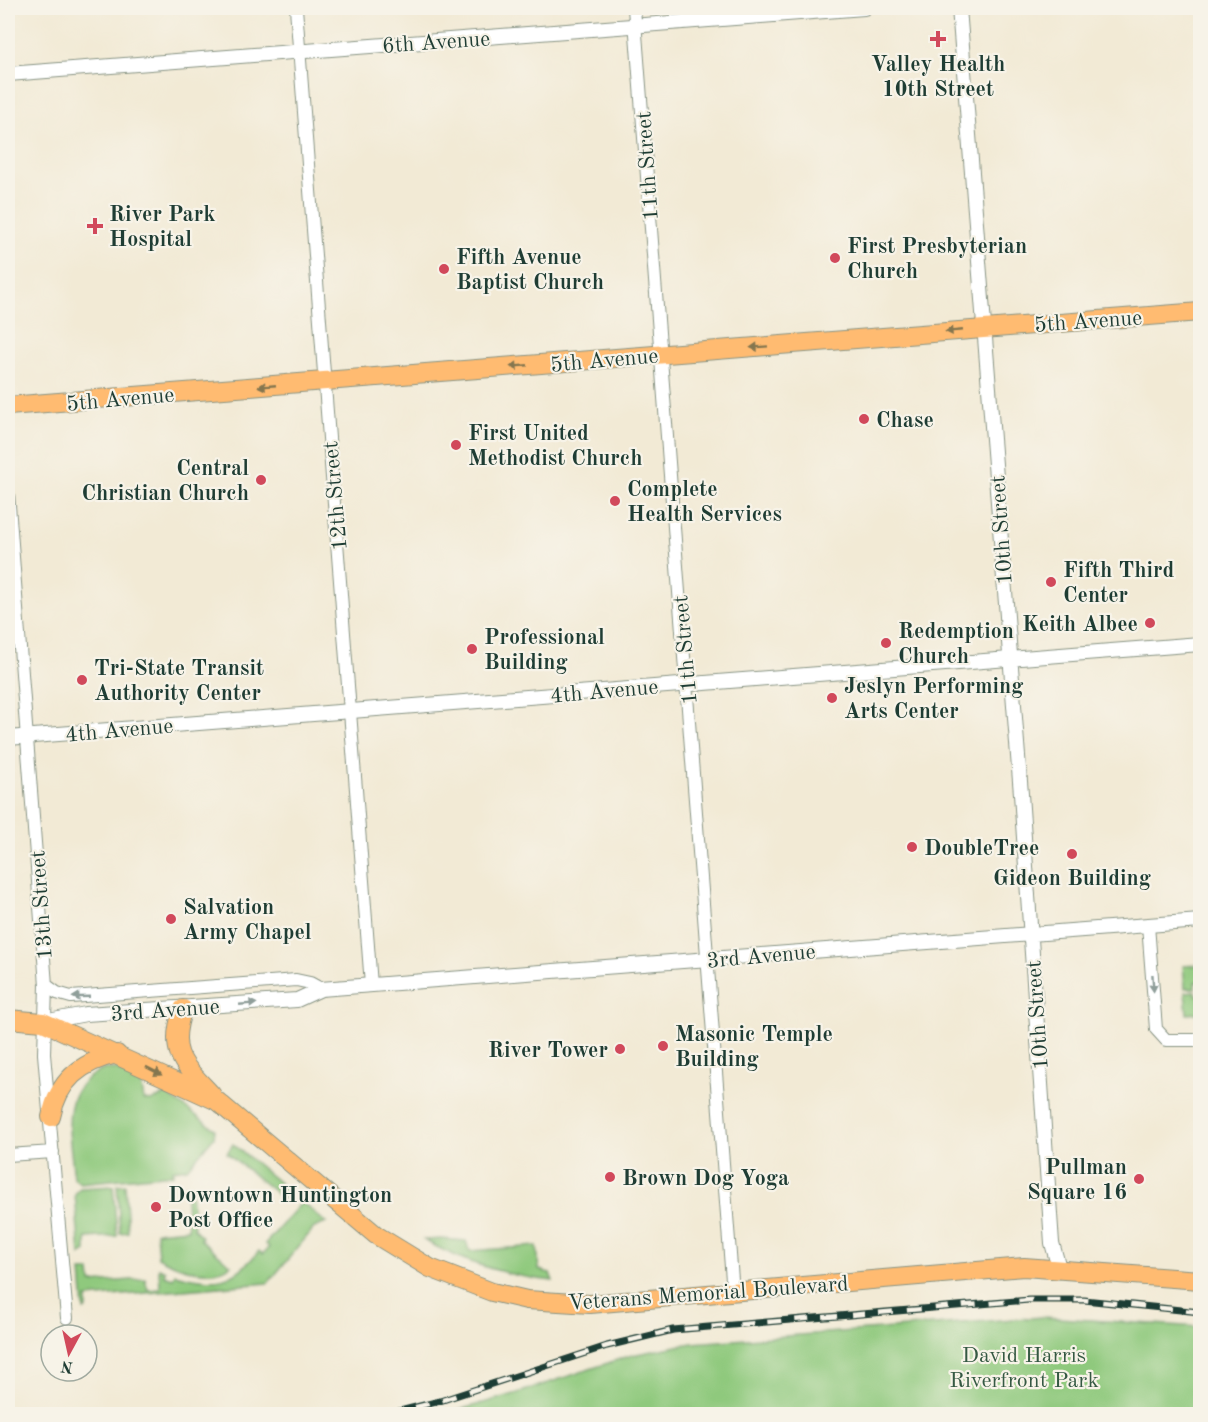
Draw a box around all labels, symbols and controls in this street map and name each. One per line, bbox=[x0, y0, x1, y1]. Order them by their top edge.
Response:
street label: 6th Avenue bbox=[381, 28, 491, 58]
marker: Valley Health 10th Street bbox=[929, 30, 947, 48]
place label: Valley Health 10th Street bbox=[871, 54, 1005, 101]
street label: 11th Street bbox=[633, 110, 663, 221]
place label: River Park Hospital bbox=[109, 204, 216, 251]
marker: River Park Hospital bbox=[86, 217, 104, 235]
place label: First Presbyterian Church bbox=[847, 236, 1027, 283]
place label: Fifth Avenue Baptist Church bbox=[456, 247, 604, 294]
marker: First Presbyterian Church bbox=[828, 251, 842, 265]
marker: Fifth Avenue Baptist Church bbox=[437, 262, 451, 276]
street label: 5th Avenue bbox=[1033, 307, 1143, 337]
one-way arrow bbox=[944, 326, 963, 336]
one-way arrow bbox=[750, 342, 769, 352]
street label: 5th Avenue bbox=[549, 345, 659, 377]
one-way arrow bbox=[509, 361, 528, 371]
one-way arrow bbox=[257, 381, 276, 391]
street label: 5th Avenue bbox=[65, 384, 175, 416]
place label: Chase bbox=[876, 410, 934, 432]
marker: Chase bbox=[857, 412, 871, 426]
place label: First United Methodist Church bbox=[468, 423, 642, 470]
marker: First United Methodist Church bbox=[449, 438, 463, 452]
street label: 12th Street bbox=[320, 440, 352, 551]
place label: Central Christian Church bbox=[81, 458, 249, 505]
marker: Central Christian Church bbox=[254, 473, 268, 487]
street label: 10th Street bbox=[987, 474, 1017, 585]
place label: Complete Health Services bbox=[627, 479, 782, 526]
marker: Complete Health Services bbox=[608, 494, 622, 508]
place label: Fifth Third Center bbox=[1063, 560, 1175, 607]
marker: Fifth Third Center bbox=[1044, 575, 1058, 589]
street label: 11th Street bbox=[670, 594, 702, 705]
place label: Keith Albee bbox=[1022, 614, 1138, 636]
marker: Keith Albee bbox=[1143, 616, 1157, 630]
place label: Redemption Church bbox=[898, 621, 1014, 668]
place label: Professional Building bbox=[484, 627, 605, 674]
marker: Redemption Church bbox=[879, 636, 893, 650]
marker: Professional Building bbox=[465, 642, 479, 656]
place label: Tri-State Transit Authority Center bbox=[94, 658, 264, 705]
marker: Tri-State Transit Authority Center bbox=[75, 673, 89, 687]
street label: 4th Avenue bbox=[549, 676, 659, 708]
place label: Jeslyn Performing Arts Center bbox=[844, 676, 1024, 723]
marker: Jeslyn Performing Arts Center bbox=[825, 691, 839, 705]
street label: 4th Avenue bbox=[64, 715, 174, 747]
place label: DoubleTree bbox=[924, 838, 1039, 860]
marker: DoubleTree bbox=[905, 840, 919, 854]
marker: Gideon Building bbox=[1065, 847, 1079, 861]
street label: 13th Street bbox=[27, 849, 57, 960]
place label: Gideon Building bbox=[993, 868, 1151, 890]
place label: Salvation Army Chapel bbox=[183, 897, 312, 944]
marker: Salvation Army Chapel bbox=[164, 912, 178, 926]
street label: 3rd Avenue bbox=[706, 941, 817, 973]
street label: 10th Street bbox=[1023, 959, 1053, 1070]
one-way arrow bbox=[1148, 973, 1158, 992]
one-way arrow bbox=[72, 992, 91, 1001]
street label: 3rd Avenue bbox=[110, 996, 220, 1026]
one-way arrow bbox=[238, 999, 257, 1009]
place label: Masonic Temple Building bbox=[675, 1024, 833, 1071]
marker: Masonic Temple Building bbox=[656, 1039, 670, 1053]
place label: River Tower bbox=[488, 1040, 608, 1062]
marker: River Tower bbox=[613, 1042, 627, 1056]
one-way arrow bbox=[146, 1066, 163, 1076]
place label: Pullman Square 16 bbox=[1027, 1157, 1127, 1204]
place label: Brown Dog Yoga bbox=[622, 1168, 789, 1190]
marker: Brown Dog Yoga bbox=[603, 1170, 617, 1184]
marker: Pullman Square 16 bbox=[1132, 1172, 1146, 1186]
place label: Downtown Huntington Post Office bbox=[168, 1185, 392, 1232]
marker: Downtown Huntington Post Office bbox=[149, 1200, 163, 1214]
street label: Veterans Memorial Boulevard bbox=[567, 1273, 849, 1315]
north arrow bbox=[39, 1323, 99, 1383]
park label: David Harris Riverfront Park bbox=[949, 1345, 1099, 1392]
text: N bbox=[59, 1357, 74, 1375]

